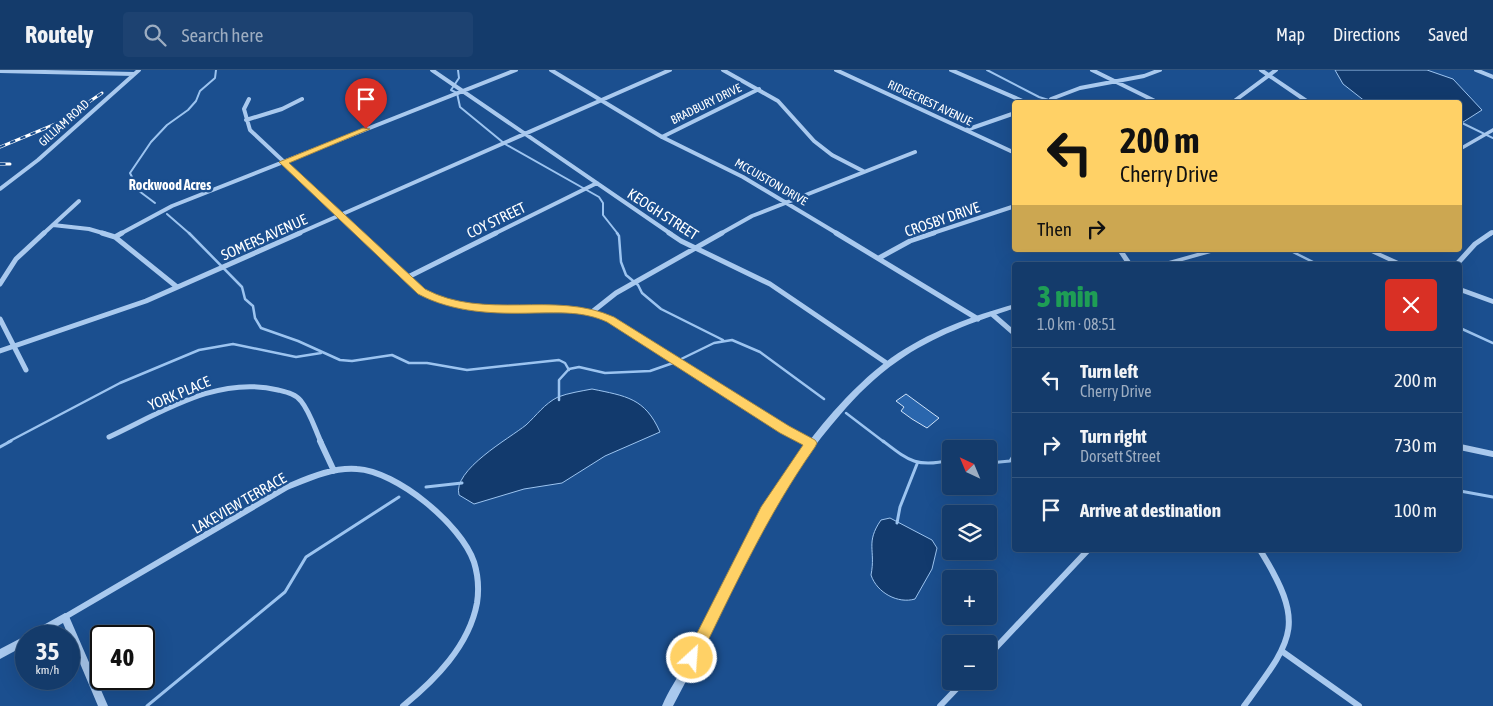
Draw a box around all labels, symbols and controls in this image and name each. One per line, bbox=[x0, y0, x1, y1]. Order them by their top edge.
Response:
search box bbox=[123, 12, 473, 57]
text: Routely bbox=[25, 21, 93, 48]
icon: search bbox=[141, 21, 169, 49]
text: Search here bbox=[181, 24, 263, 46]
text: Map bbox=[1276, 24, 1305, 45]
text: Directions bbox=[1333, 24, 1400, 45]
text: Saved bbox=[1428, 24, 1468, 45]
street label: RIDGECREST AVENUE bbox=[886, 77, 974, 129]
pin bbox=[345, 78, 387, 129]
street label: BRADBURY DRIVE bbox=[668, 81, 744, 127]
icon: arrive bbox=[352, 85, 380, 113]
street label: GILLIAM ROAD bbox=[36, 97, 92, 149]
icon: left bbox=[1037, 120, 1102, 185]
text: 200 m bbox=[1120, 120, 1199, 160]
street label: MCCUISTON DRIVE bbox=[732, 156, 810, 208]
text: Cherry Drive bbox=[1120, 161, 1218, 187]
district label: Rockwood Acres bbox=[129, 177, 211, 193]
street label: KEOGH STREET bbox=[624, 185, 702, 243]
street label: COY STREET bbox=[464, 198, 529, 242]
street label: CROSBY DRIVE bbox=[902, 198, 982, 240]
street label: SOMERS AVENUE bbox=[218, 210, 310, 264]
icon: right bbox=[1082, 215, 1110, 243]
text: Then bbox=[1037, 218, 1072, 240]
text: 3 min bbox=[1037, 279, 1098, 313]
button: close bbox=[1385, 279, 1437, 331]
text: 1.0 km · 08:51 bbox=[1037, 315, 1116, 333]
text: Turn left bbox=[1080, 360, 1138, 382]
icon: left bbox=[1037, 366, 1065, 394]
text: 200 m bbox=[1394, 369, 1437, 391]
street label: YORK PLACE bbox=[146, 372, 213, 414]
text: Cherry Drive bbox=[1080, 382, 1152, 400]
text: Turn right bbox=[1080, 425, 1147, 447]
icon: right bbox=[1037, 431, 1065, 459]
text: 730 m bbox=[1394, 434, 1437, 456]
north arrow bbox=[942, 440, 998, 495]
map controls bbox=[942, 440, 997, 690]
text: Dorsett Street bbox=[1080, 447, 1161, 465]
street label: LAKEVIEW TERRACE bbox=[189, 469, 290, 537]
icon: arrive bbox=[1037, 496, 1065, 524]
text: Arrive at destination bbox=[1080, 499, 1221, 521]
text: 100 m bbox=[1394, 499, 1437, 521]
button: layers bbox=[942, 505, 997, 560]
button: + bbox=[942, 570, 997, 625]
speed limit sign: 40 bbox=[90, 625, 155, 690]
position arrow bbox=[665, 631, 717, 683]
button: − bbox=[942, 635, 997, 690]
text: 35 bbox=[36, 637, 59, 665]
text: km/h bbox=[36, 663, 59, 677]

